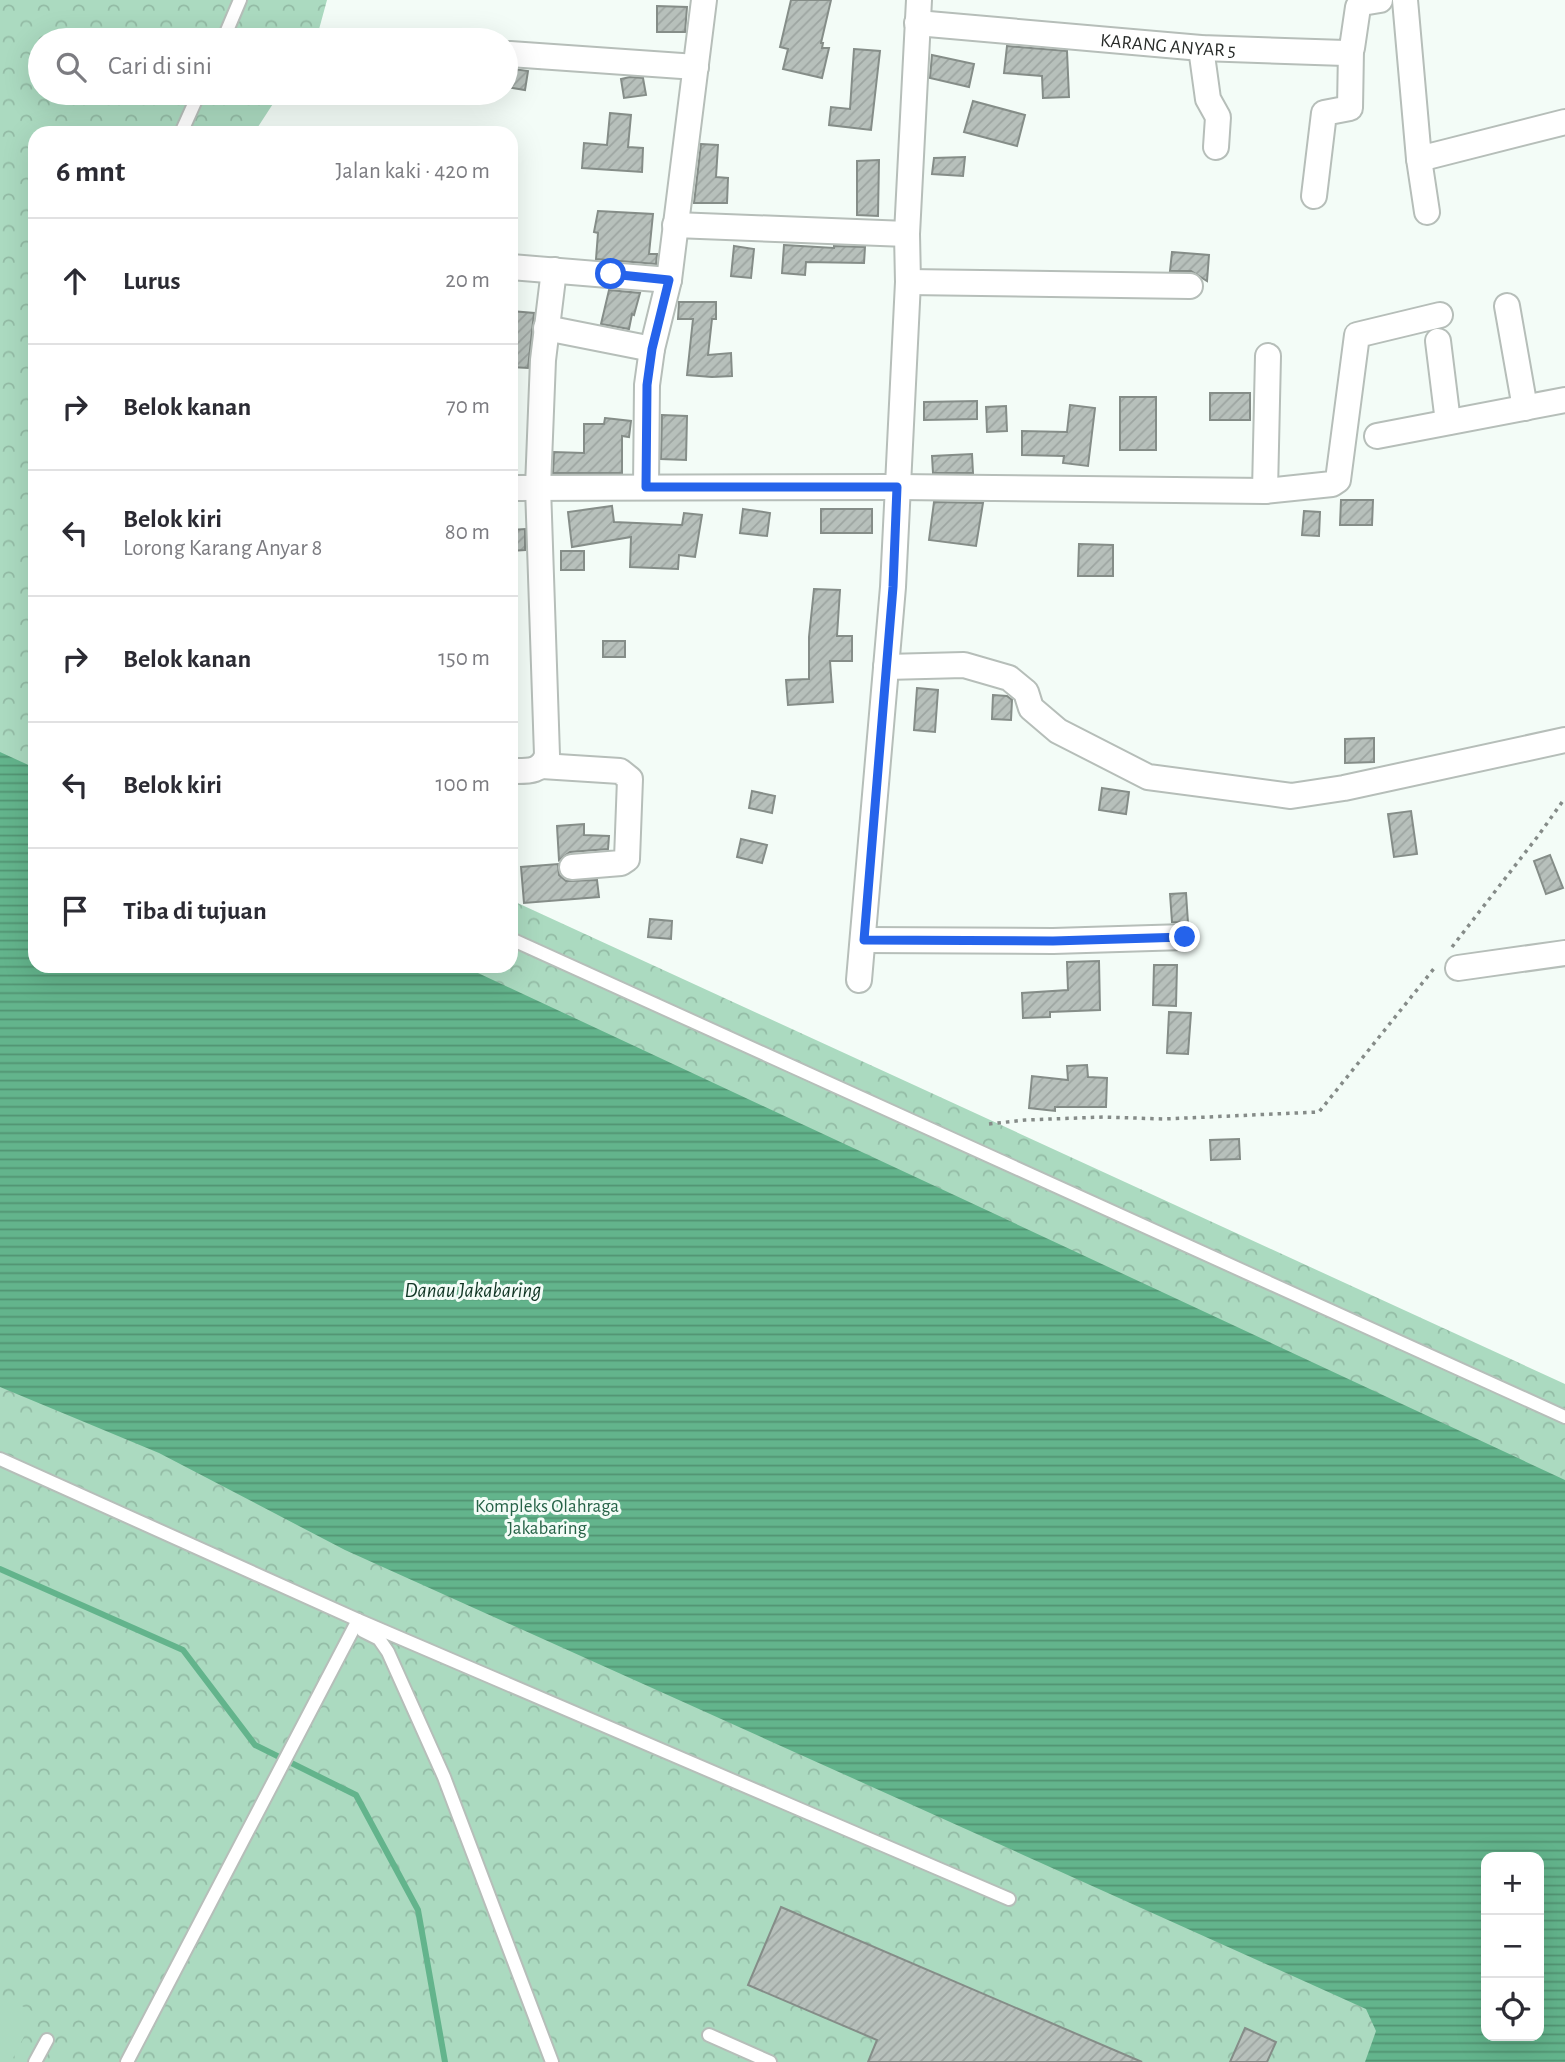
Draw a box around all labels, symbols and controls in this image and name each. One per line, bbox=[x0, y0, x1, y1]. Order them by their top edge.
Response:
search box bbox=[28, 28, 518, 105]
street label: KARANG ANYAR 5 bbox=[1099, 31, 1236, 60]
icon: search bbox=[52, 48, 90, 86]
text: Cari di sini bbox=[108, 53, 212, 79]
text: 6 mnt bbox=[56, 157, 125, 187]
text: Jalan kaki · 420 m bbox=[336, 160, 490, 183]
route start bbox=[595, 258, 626, 289]
icon: ahead bbox=[56, 262, 94, 300]
text: Lurus bbox=[123, 268, 180, 294]
text: 20 m bbox=[445, 269, 490, 292]
icon: right bbox=[56, 388, 94, 426]
text: Belok kanan bbox=[123, 394, 251, 420]
text: 70 m bbox=[446, 395, 490, 418]
text: Belok kiri bbox=[123, 506, 222, 532]
icon: left bbox=[56, 514, 94, 552]
text: 80 m bbox=[445, 521, 490, 544]
text: Lorong Karang Anyar 8 bbox=[123, 537, 322, 560]
icon: right bbox=[56, 640, 94, 678]
text: Belok kanan bbox=[123, 646, 251, 672]
text: 150 m bbox=[438, 647, 490, 670]
icon: left bbox=[56, 766, 94, 804]
text: Belok kiri bbox=[123, 772, 222, 798]
text: 100 m bbox=[436, 773, 490, 796]
icon: arrive bbox=[56, 892, 94, 930]
text: Tiba di tujuan bbox=[123, 898, 267, 924]
route end bbox=[1169, 921, 1200, 952]
water label: Danau Jakabaring bbox=[404, 1280, 542, 1301]
park label: Kompleks Olahraga Jakabaring bbox=[475, 1497, 619, 1538]
map controls bbox=[1481, 1852, 1544, 2041]
button: + bbox=[1481, 1852, 1544, 1915]
button: − bbox=[1481, 1915, 1544, 1978]
button: locate bbox=[1481, 1978, 1544, 2041]

